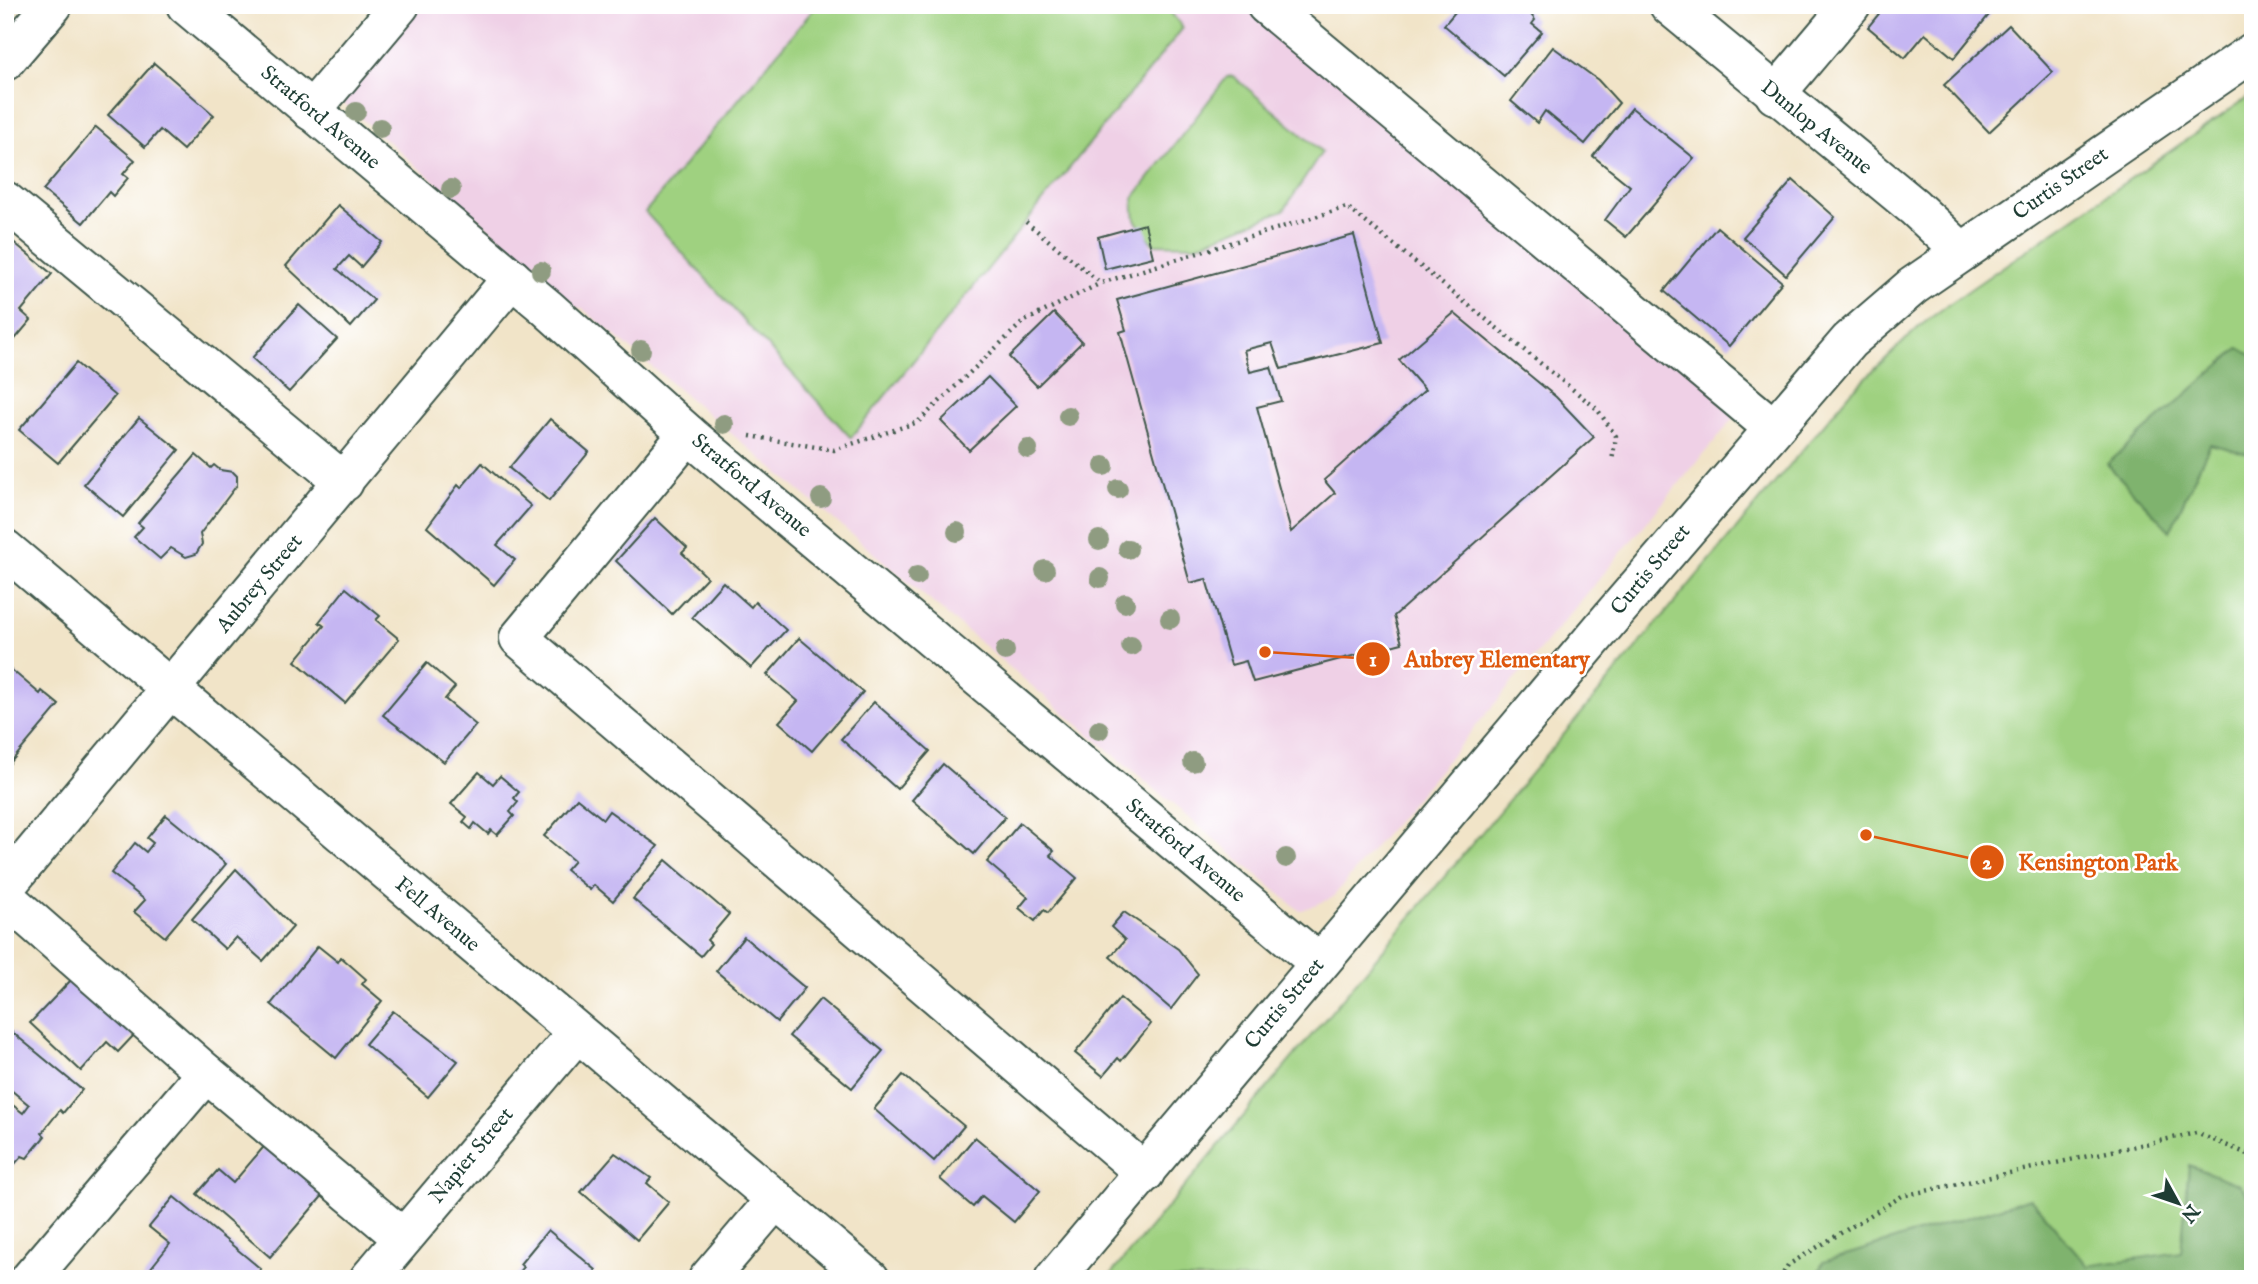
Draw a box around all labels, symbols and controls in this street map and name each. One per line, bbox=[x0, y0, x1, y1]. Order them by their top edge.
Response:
street label: Stratford Avenue bbox=[254, 60, 386, 176]
street label: Dunlop Avenue bbox=[1755, 75, 1878, 182]
street label: Curtis Street bbox=[2008, 141, 2114, 227]
street label: Stratford Avenue bbox=[685, 428, 817, 544]
street label: Curtis Street bbox=[1605, 519, 1697, 621]
street label: Aubrey Street bbox=[210, 529, 309, 640]
callout: Aubrey Elementary bbox=[1355, 637, 1604, 681]
text: Aubrey Elementary bbox=[1403, 646, 1591, 675]
text: 1 bbox=[1369, 647, 1377, 674]
street label: Stratford Avenue bbox=[1119, 793, 1251, 909]
callout: Kensington Park bbox=[1969, 840, 2192, 884]
text: Kensington Park bbox=[2018, 849, 2179, 878]
text: 2 bbox=[1982, 850, 1992, 877]
street label: Fell Avenue bbox=[389, 872, 485, 959]
street label: Curtis Street bbox=[1239, 953, 1331, 1055]
street label: Napier Street bbox=[424, 1102, 520, 1210]
north arrow bbox=[2142, 1168, 2212, 1238]
text: N bbox=[2175, 1198, 2205, 1227]

